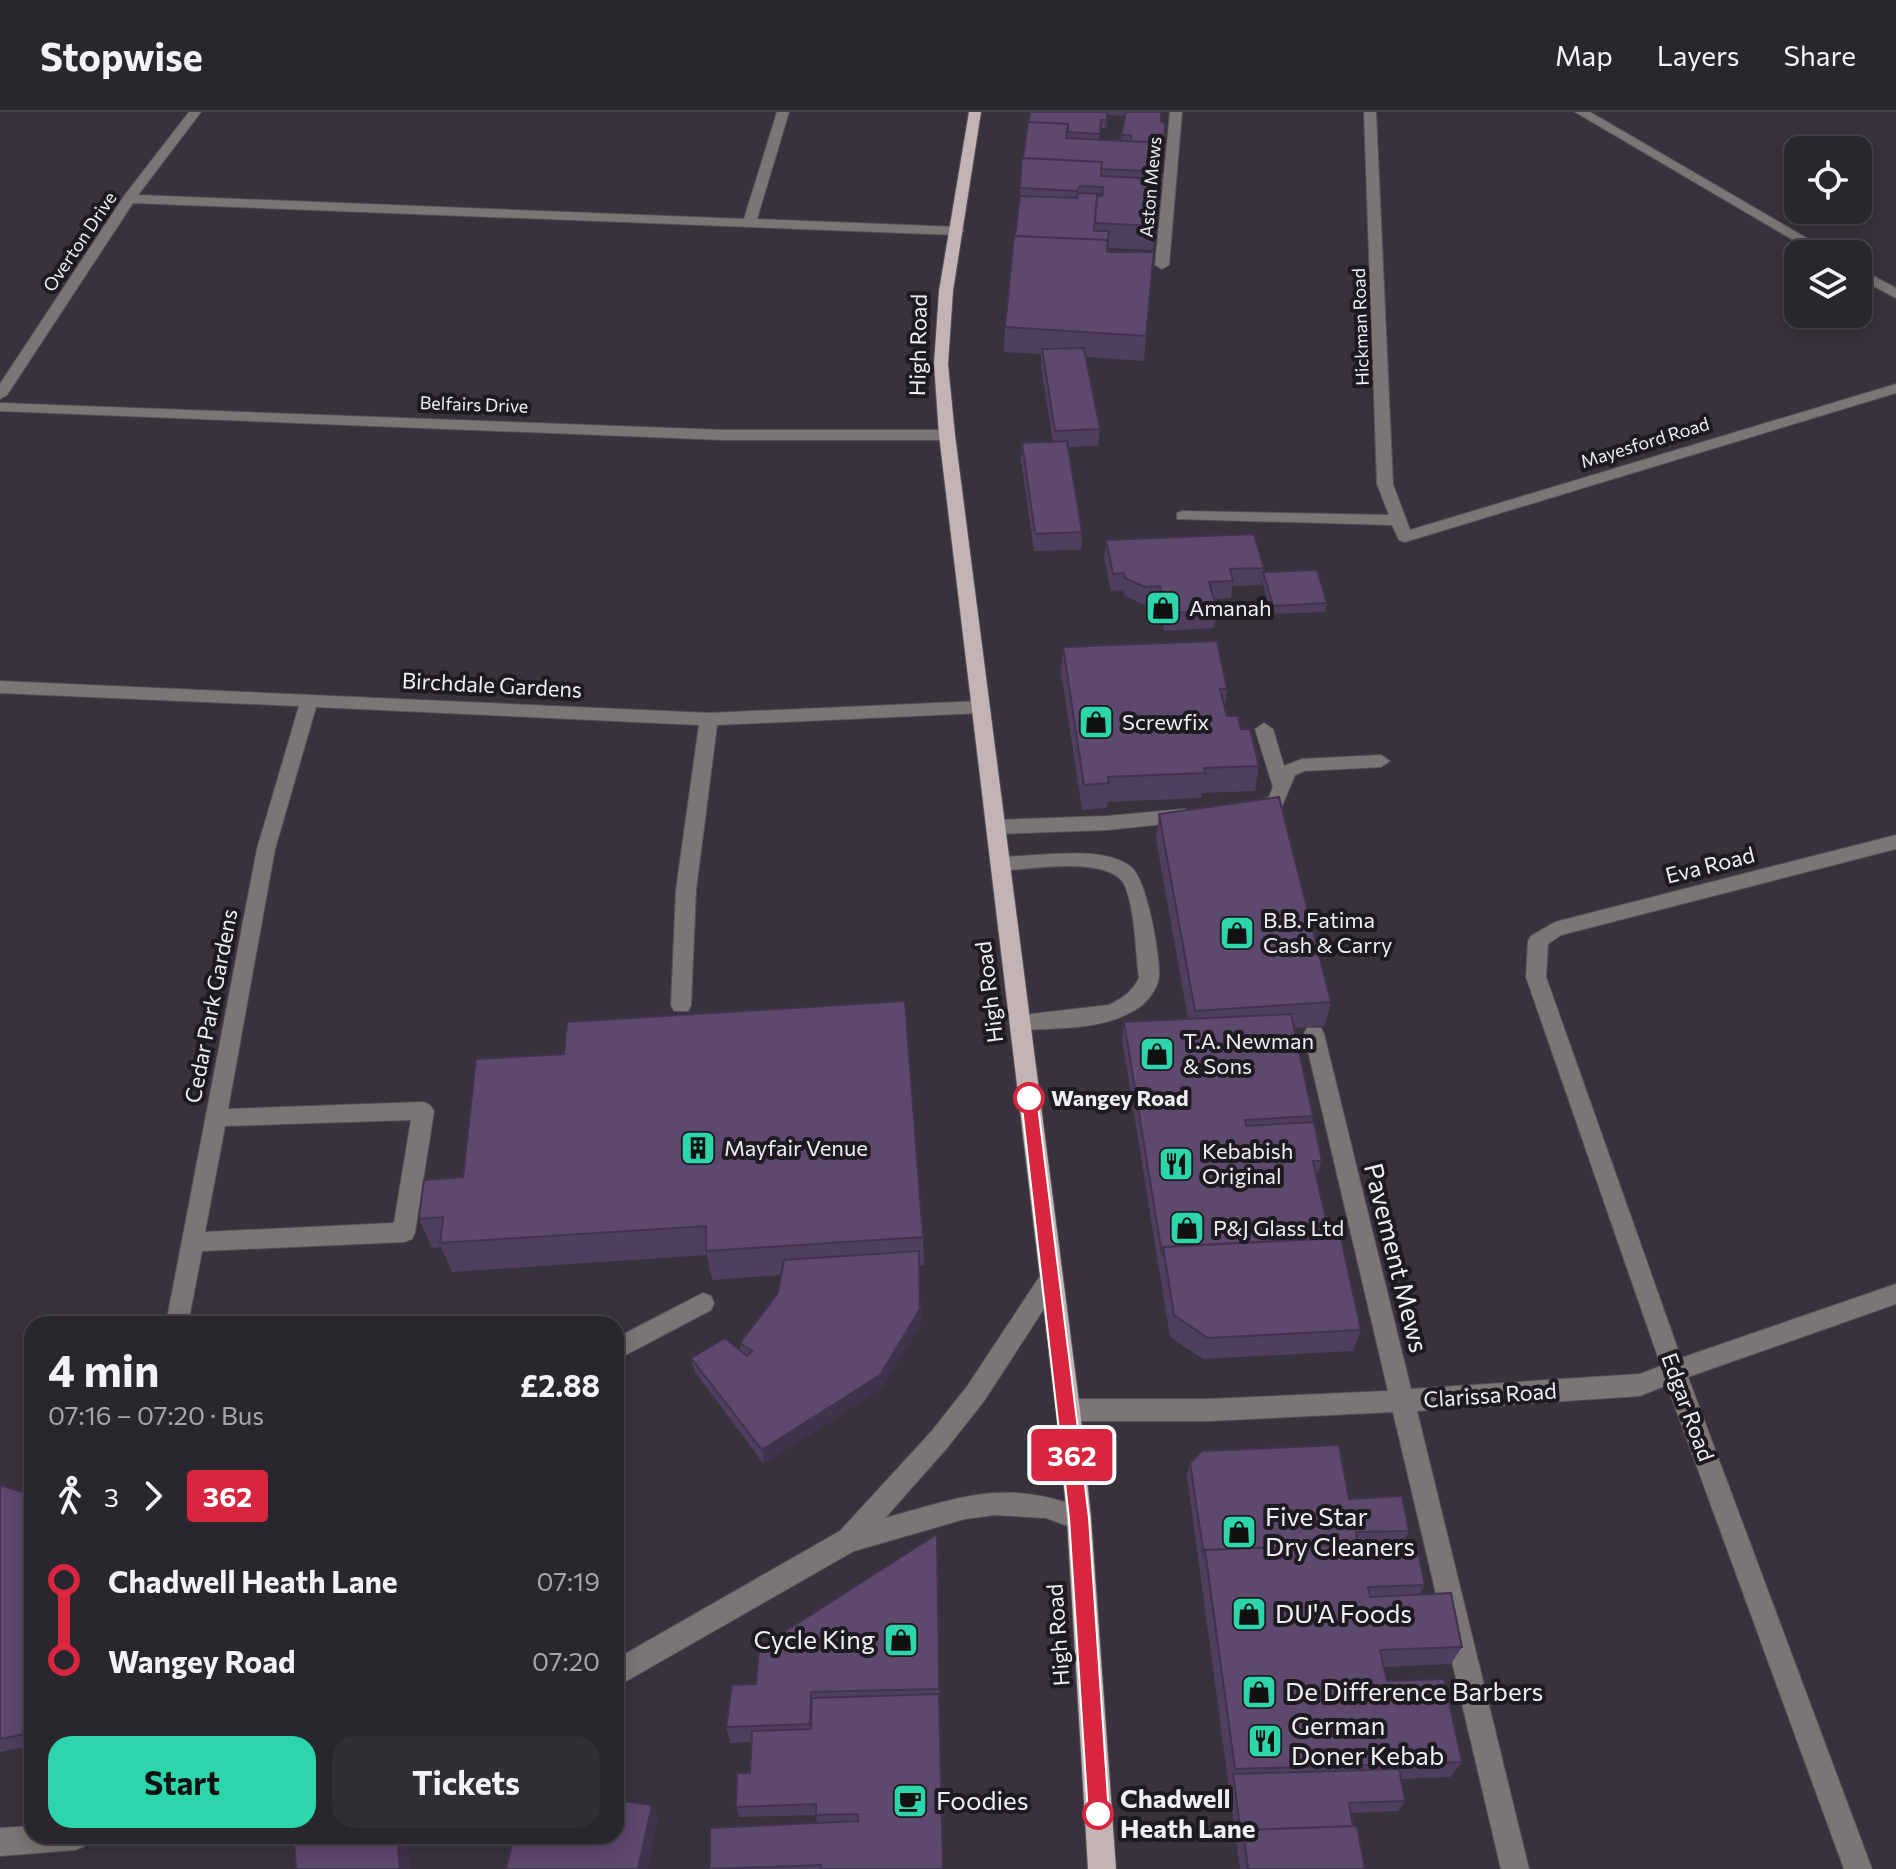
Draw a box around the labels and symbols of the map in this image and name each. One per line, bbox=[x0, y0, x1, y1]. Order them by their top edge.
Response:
street label: Aston Mews bbox=[1135, 135, 1165, 238]
street label: Overton Drive bbox=[38, 187, 121, 295]
street label: Hickman Road bbox=[1347, 268, 1373, 386]
street label: High Road bbox=[903, 294, 932, 396]
street label: Belfairs Drive bbox=[419, 391, 529, 417]
street label: Mayesford Road bbox=[1578, 412, 1712, 472]
shop icon: Amanah bbox=[1144, 589, 1182, 627]
place label: Amanah bbox=[1189, 594, 1272, 621]
street label: Birchdale Gardens bbox=[401, 666, 583, 703]
shop icon: Screwfix bbox=[1077, 703, 1115, 741]
place label: Screwfix bbox=[1122, 708, 1209, 735]
street label: Eva Road bbox=[1663, 840, 1757, 889]
place label: B.B. Fatima Cash & Carry bbox=[1263, 906, 1392, 958]
street label: Cedar Park Gardens bbox=[178, 907, 243, 1105]
shop icon: B.B. Fatima Cash & Carry bbox=[1218, 914, 1256, 952]
street label: High Road bbox=[969, 940, 1008, 1044]
place label: T.A. Newman & Sons bbox=[1183, 1027, 1314, 1079]
shop icon: T.A. Newman & Sons bbox=[1138, 1035, 1176, 1073]
marker: Wangey Road bbox=[1014, 1083, 1044, 1113]
place label: Wangey Road bbox=[1051, 1084, 1189, 1111]
building icon: Mayfair Venue bbox=[679, 1129, 717, 1167]
place label: Mayfair Venue bbox=[724, 1134, 868, 1161]
place label: Kebabish Original bbox=[1202, 1137, 1293, 1189]
restaurant icon: Kebabish Original bbox=[1157, 1145, 1195, 1183]
street label: Pavement Mews bbox=[1359, 1160, 1436, 1355]
shop icon: P&J Glass Ltd bbox=[1168, 1209, 1206, 1247]
place label: P&J Glass Ltd bbox=[1213, 1214, 1344, 1241]
street label: Edgar Road bbox=[1656, 1349, 1721, 1465]
street label: Clarissa Road bbox=[1422, 1376, 1558, 1413]
line badge: 362 bbox=[1026, 1429, 1118, 1481]
place label: Five Star Dry Cleaners bbox=[1265, 1500, 1415, 1561]
shop icon: Five Star Dry Cleaners bbox=[1220, 1513, 1258, 1551]
street label: High Road bbox=[1040, 1583, 1075, 1687]
shop icon: DU'A Foods bbox=[1230, 1595, 1268, 1633]
place label: DU'A Foods bbox=[1275, 1597, 1412, 1628]
shop icon: Cycle King bbox=[882, 1621, 920, 1659]
place label: Cycle King bbox=[753, 1623, 875, 1654]
shop icon: De Difference Barbers bbox=[1240, 1673, 1278, 1711]
place label: De Difference Barbers bbox=[1285, 1675, 1543, 1706]
place label: German Doner Kebab bbox=[1291, 1709, 1444, 1770]
restaurant icon: German Doner Kebab bbox=[1246, 1722, 1284, 1760]
cafe icon: Foodies bbox=[891, 1782, 929, 1820]
place label: Chadwell Heath Lane bbox=[1120, 1782, 1255, 1843]
place label: Foodies bbox=[936, 1784, 1029, 1815]
marker: Chadwell Heath Lane bbox=[1083, 1799, 1113, 1829]

